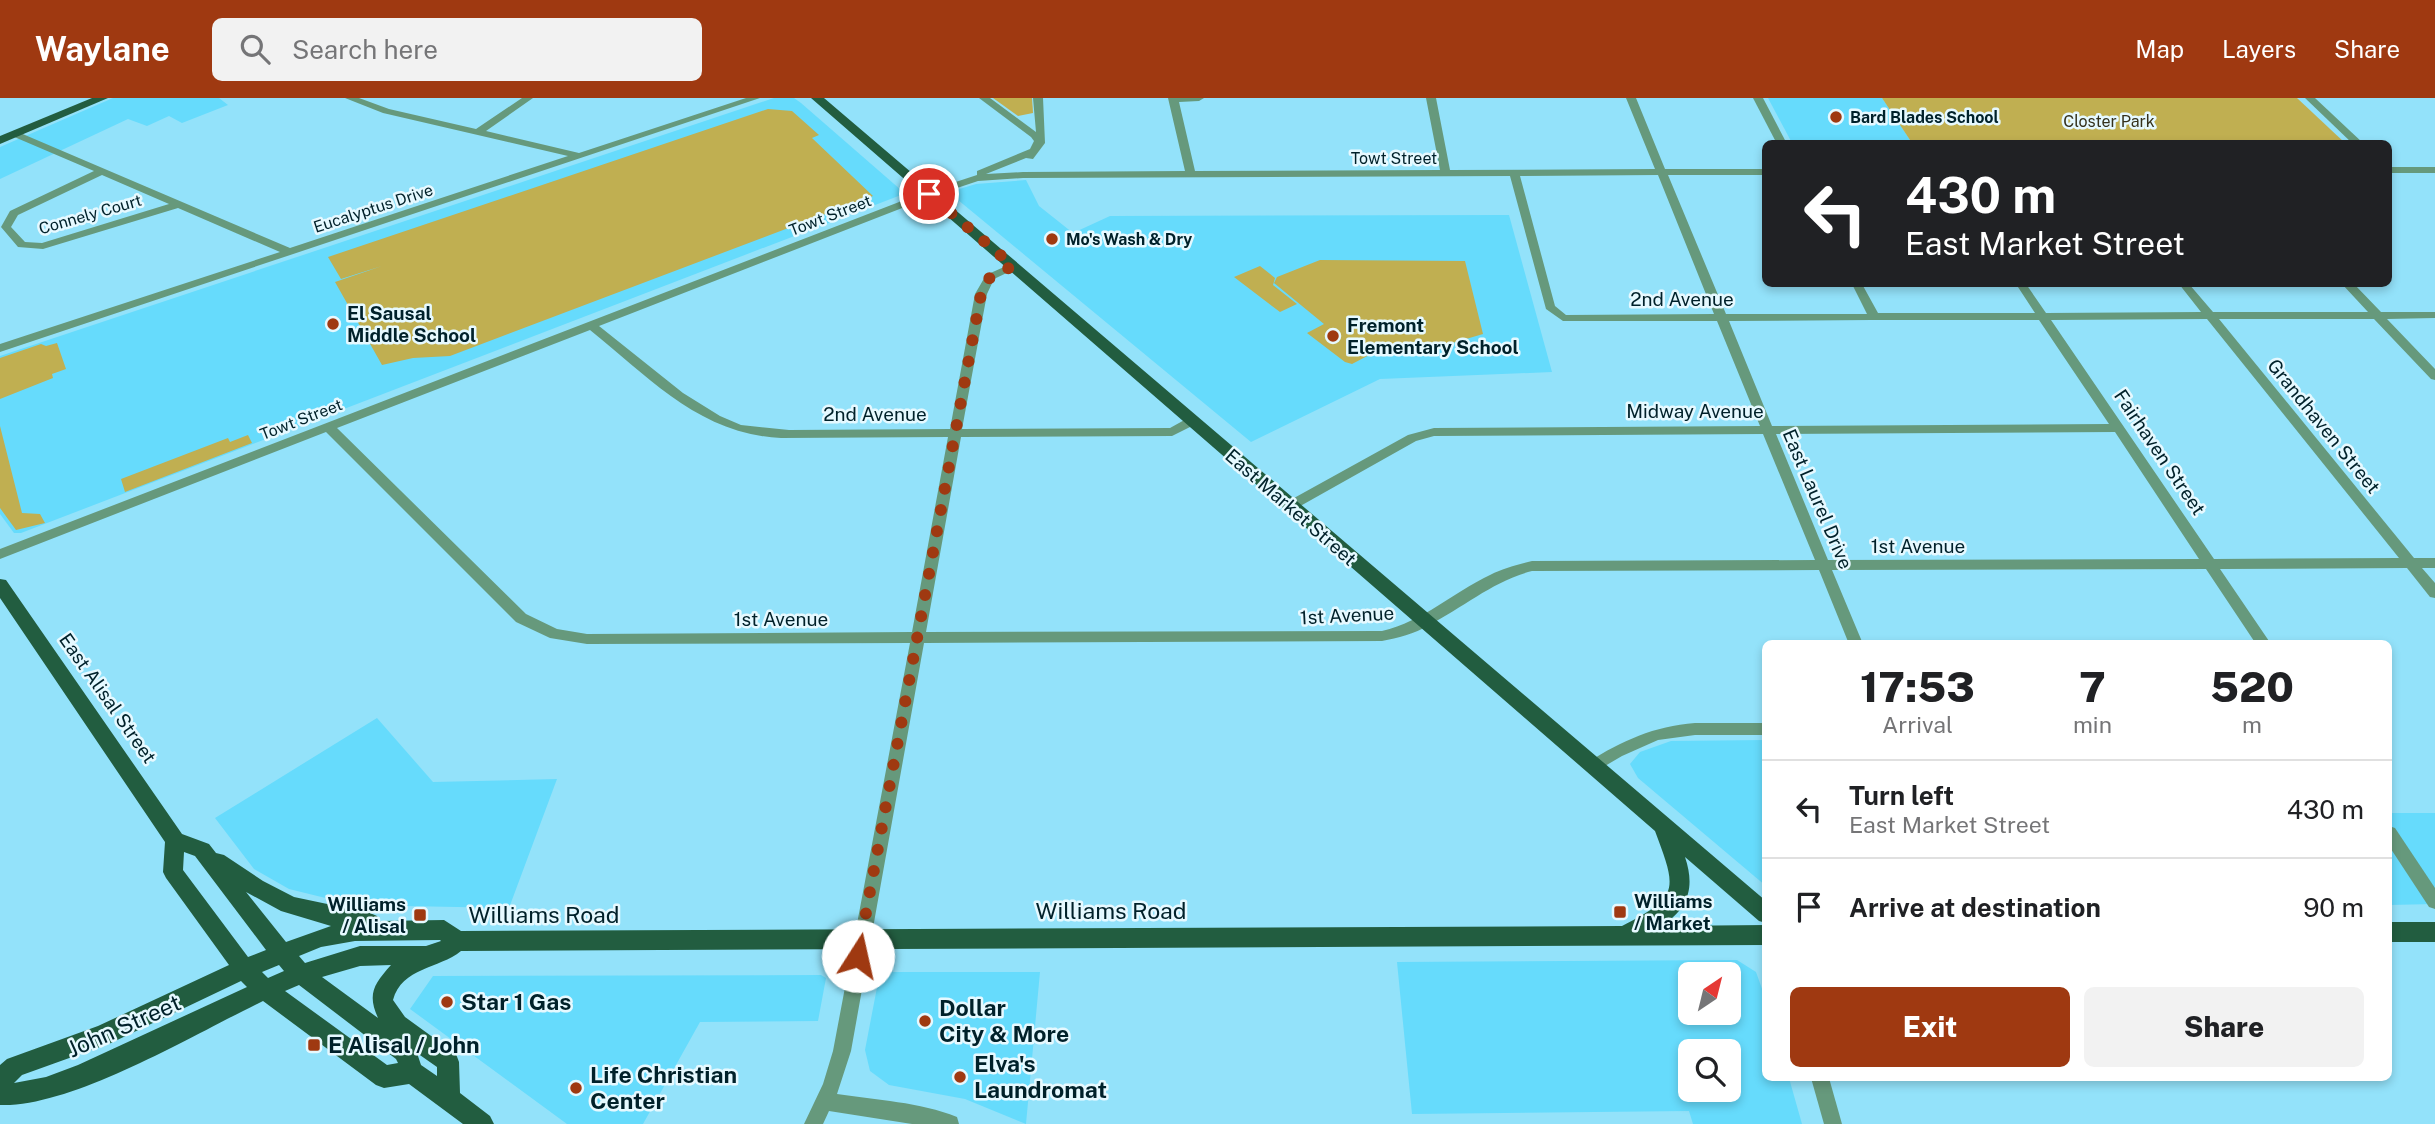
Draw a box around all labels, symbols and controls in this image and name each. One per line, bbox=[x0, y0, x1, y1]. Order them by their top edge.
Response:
search box bbox=[212, 18, 702, 81]
text: Waylane bbox=[35, 30, 170, 68]
icon: search bbox=[236, 30, 274, 68]
text: Search here bbox=[292, 34, 438, 65]
text: Map bbox=[2135, 35, 2184, 63]
text: Layers bbox=[2222, 35, 2296, 63]
text: Share bbox=[2334, 35, 2400, 63]
place label: Bard Blades School bbox=[1850, 108, 1999, 127]
marker: Bard Blades School bbox=[1828, 109, 1844, 125]
park label: Closter Park bbox=[2063, 112, 2155, 131]
street label: Towt Street bbox=[1351, 149, 1437, 168]
pin bbox=[899, 164, 959, 224]
text: 430 m bbox=[1905, 166, 2056, 224]
icon: left bbox=[1790, 168, 1881, 259]
icon: arrive bbox=[910, 175, 948, 213]
street label: Eucalyptus Drive bbox=[311, 180, 435, 237]
street label: Connely Court bbox=[37, 191, 144, 238]
street label: Towt Street bbox=[786, 191, 874, 240]
text: East Market Street bbox=[1905, 225, 2185, 262]
place label: Mo's Wash & Dry bbox=[1066, 230, 1192, 249]
marker: Mo's Wash & Dry bbox=[1044, 231, 1060, 247]
street label: 2nd Avenue bbox=[1630, 288, 1734, 310]
place label: El Sausal Middle School bbox=[347, 302, 476, 346]
place label: Fremont Elementary School bbox=[1347, 314, 1519, 358]
marker: El Sausal Middle School bbox=[325, 316, 341, 332]
marker: Fremont Elementary School bbox=[1325, 328, 1341, 344]
street label: Grandhaven Street bbox=[2263, 354, 2385, 498]
street label: Fairhaven Street bbox=[2110, 385, 2210, 519]
street label: Towt Street bbox=[257, 395, 345, 444]
street label: Midway Avenue bbox=[1626, 400, 1764, 422]
street label: 2nd Avenue bbox=[823, 403, 927, 425]
street label: East Laurel Drive bbox=[1779, 426, 1857, 572]
street label: East Market Street bbox=[1221, 444, 1361, 570]
street label: 1st Avenue bbox=[1871, 535, 1965, 557]
street label: 1st Avenue bbox=[1299, 602, 1395, 628]
street label: 1st Avenue bbox=[734, 608, 828, 630]
street label: East Alisal Street bbox=[55, 629, 161, 767]
text: 17:53 bbox=[1860, 662, 1975, 711]
text: 7 bbox=[2079, 662, 2106, 711]
text: 520 bbox=[2210, 662, 2294, 711]
text: Arrival bbox=[1882, 711, 1953, 738]
text: min bbox=[2073, 711, 2112, 738]
text: m bbox=[2242, 711, 2262, 738]
text: Turn left bbox=[1849, 780, 1954, 811]
icon: left bbox=[1790, 790, 1828, 828]
text: 430 m bbox=[2287, 794, 2364, 825]
text: East Market Street bbox=[1849, 811, 2050, 838]
icon: arrive bbox=[1790, 888, 1828, 926]
place label: Williams / Market bbox=[1634, 890, 1712, 934]
text: Arrive at destination bbox=[1849, 892, 2101, 923]
text: 90 m bbox=[2303, 892, 2364, 923]
place label: Williams / Alisal bbox=[328, 893, 406, 937]
street label: Williams Road bbox=[1035, 897, 1187, 924]
street label: Williams Road bbox=[468, 901, 620, 928]
marker: Williams / Market bbox=[1612, 904, 1628, 920]
marker: Williams / Alisal bbox=[412, 907, 428, 923]
position arrow bbox=[821, 919, 895, 993]
north arrow bbox=[1678, 962, 1741, 1026]
map controls bbox=[1678, 962, 1741, 1102]
button: Exit bbox=[1790, 987, 2070, 1067]
button: Share bbox=[2084, 987, 2364, 1067]
place label: Star 1 Gas bbox=[461, 988, 571, 1015]
street label: John Street bbox=[63, 989, 185, 1063]
marker: Star 1 Gas bbox=[439, 994, 455, 1010]
place label: Dollar City & More bbox=[939, 994, 1069, 1047]
marker: Dollar City & More bbox=[917, 1013, 933, 1029]
place label: E Alisal / John bbox=[328, 1031, 480, 1058]
marker: E Alisal / John bbox=[306, 1037, 322, 1053]
button: search bbox=[1678, 1039, 1741, 1102]
place label: Elva's Laundromat bbox=[974, 1050, 1107, 1103]
place label: Life Christian Center bbox=[590, 1061, 737, 1114]
marker: Elva's Laundromat bbox=[952, 1069, 968, 1085]
marker: Life Christian Center bbox=[568, 1080, 584, 1096]

